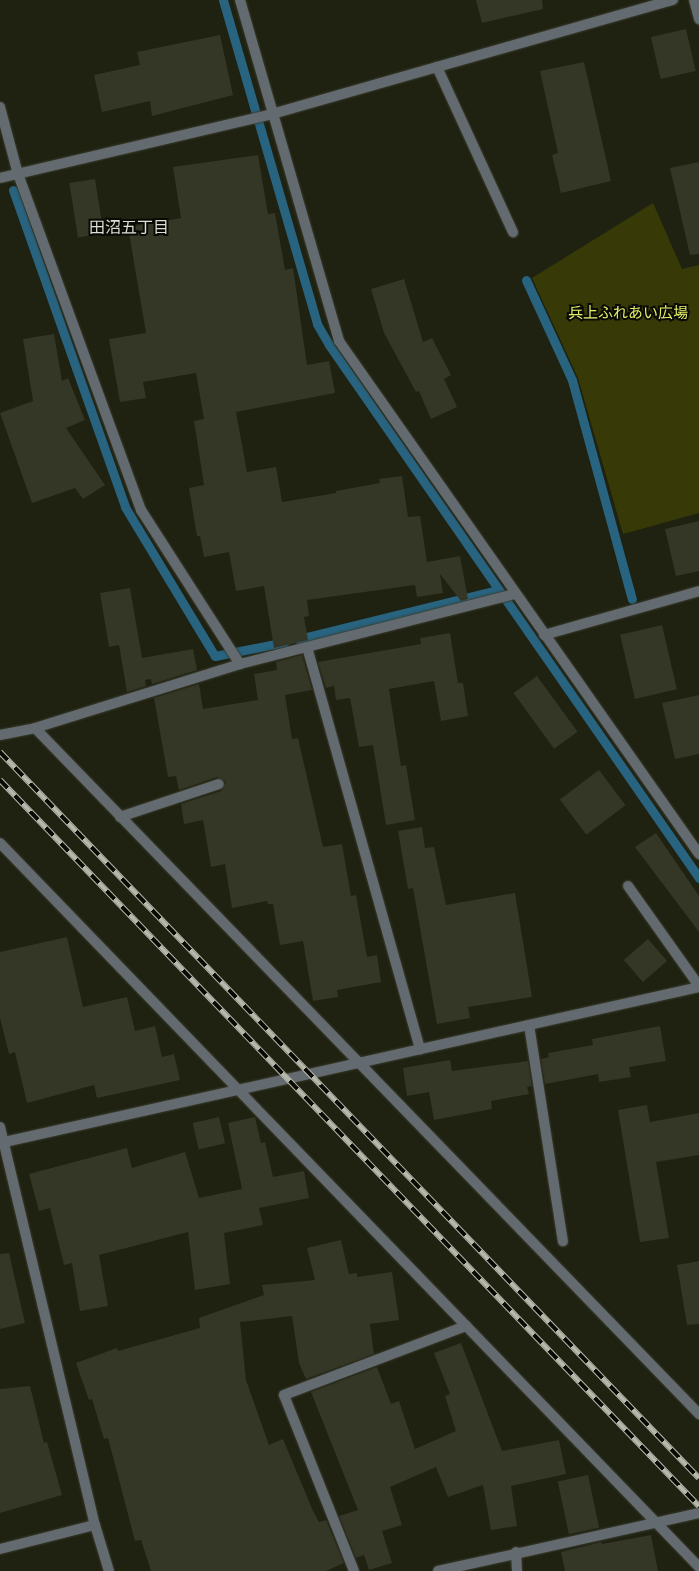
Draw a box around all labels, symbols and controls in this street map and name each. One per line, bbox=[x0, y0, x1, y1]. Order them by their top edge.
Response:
district label: 田沼五丁目 bbox=[89, 219, 169, 239]
park label: 兵上ふれあい広場 bbox=[568, 306, 688, 324]

